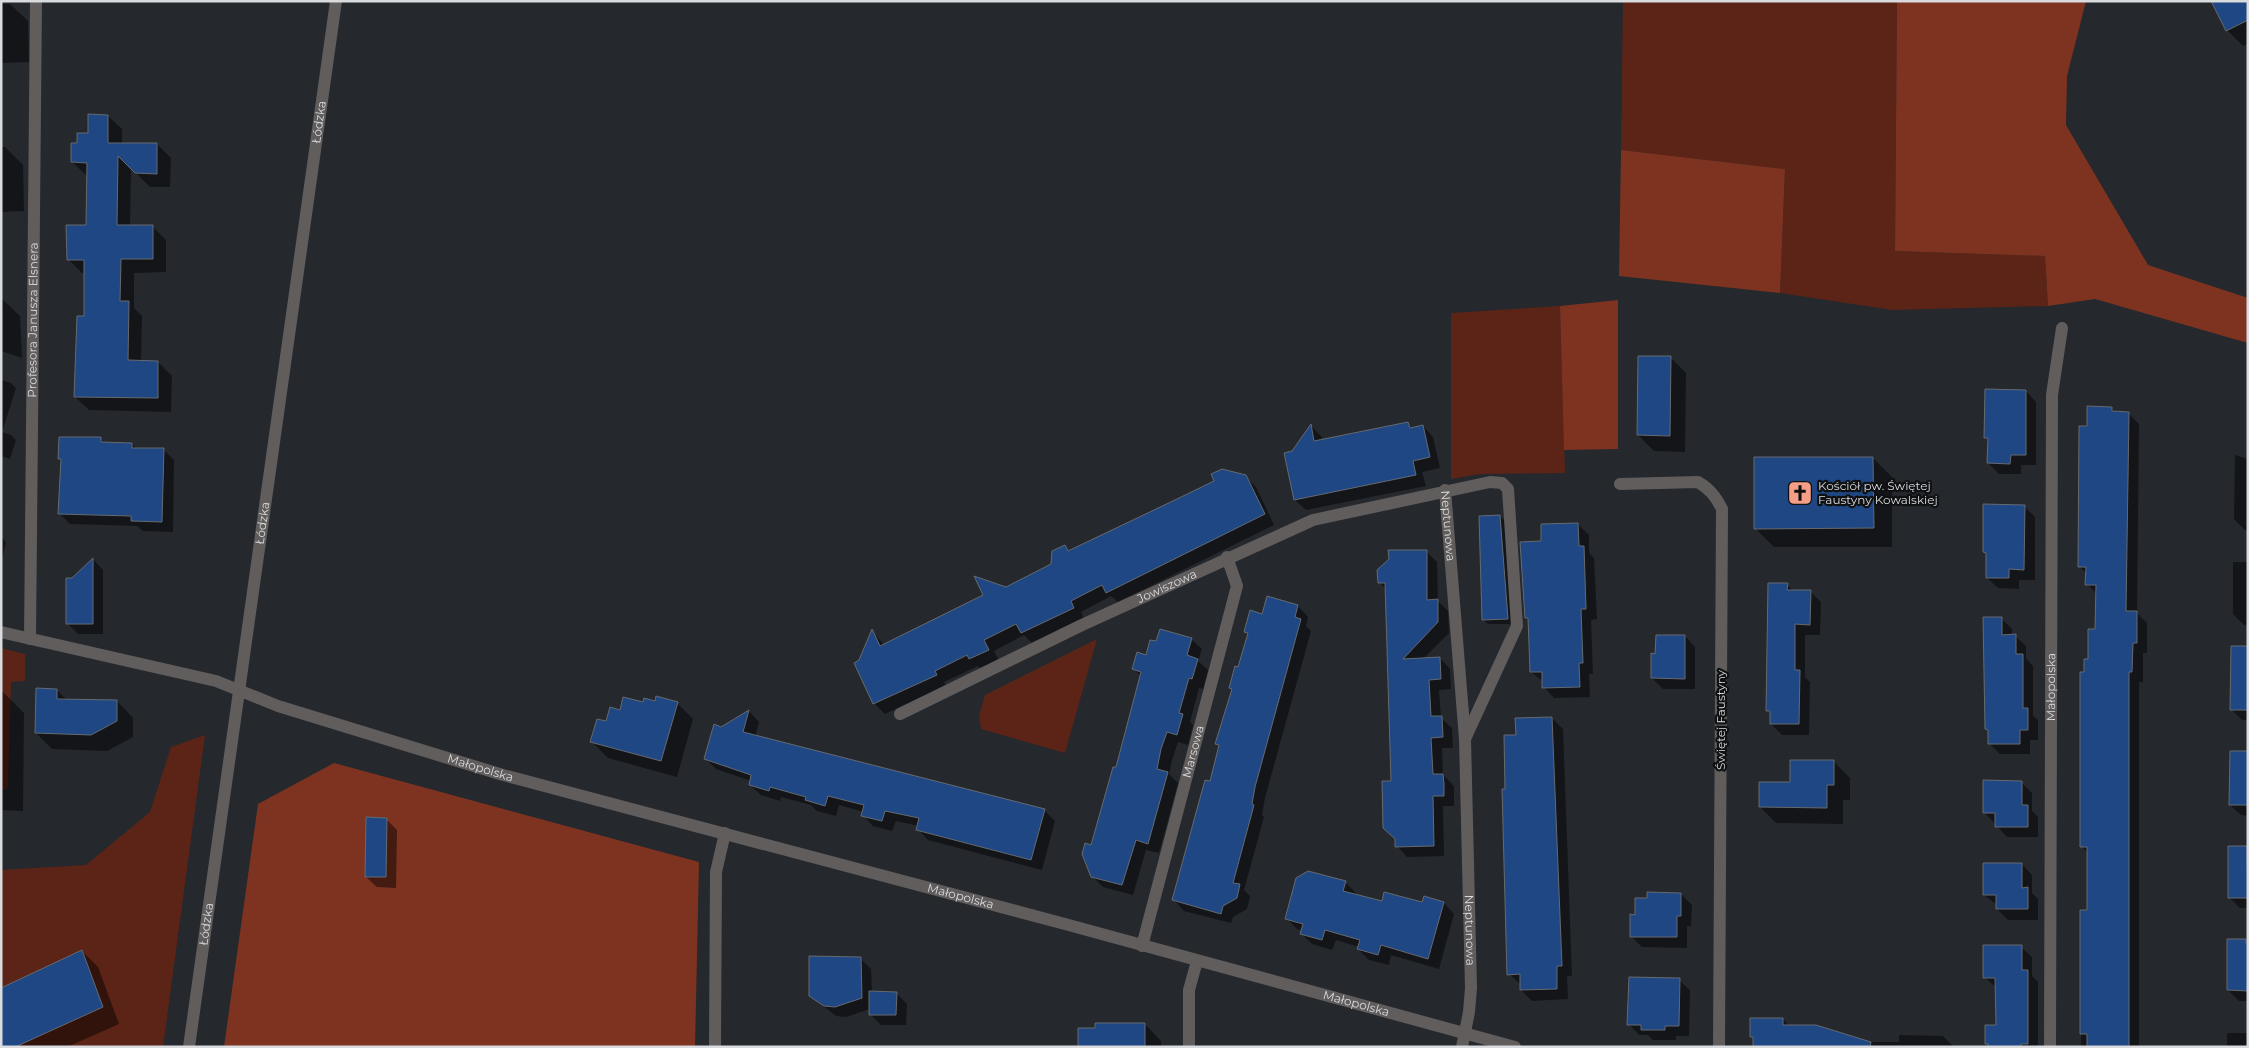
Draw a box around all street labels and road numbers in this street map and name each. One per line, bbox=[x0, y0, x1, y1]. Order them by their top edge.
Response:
street label: Łódzka bbox=[308, 100, 329, 144]
street label: Profesora Janusza Elsnera bbox=[24, 242, 41, 398]
street label: Neptunowa bbox=[1438, 490, 1459, 562]
street label: Łódzka bbox=[252, 501, 273, 545]
street label: Jowiszowa bbox=[1134, 566, 1199, 606]
street label: Małopolska bbox=[2043, 653, 2058, 721]
street label: Świętej Faustyny bbox=[1713, 669, 1728, 770]
street label: Marsowa bbox=[1179, 724, 1207, 780]
street label: Małopolska bbox=[446, 750, 515, 784]
street label: Małopolska bbox=[926, 880, 996, 912]
street label: Neptunowa bbox=[1462, 894, 1478, 966]
street label: Łódzka bbox=[195, 902, 216, 946]
street label: Małopolska bbox=[1321, 987, 1391, 1019]

